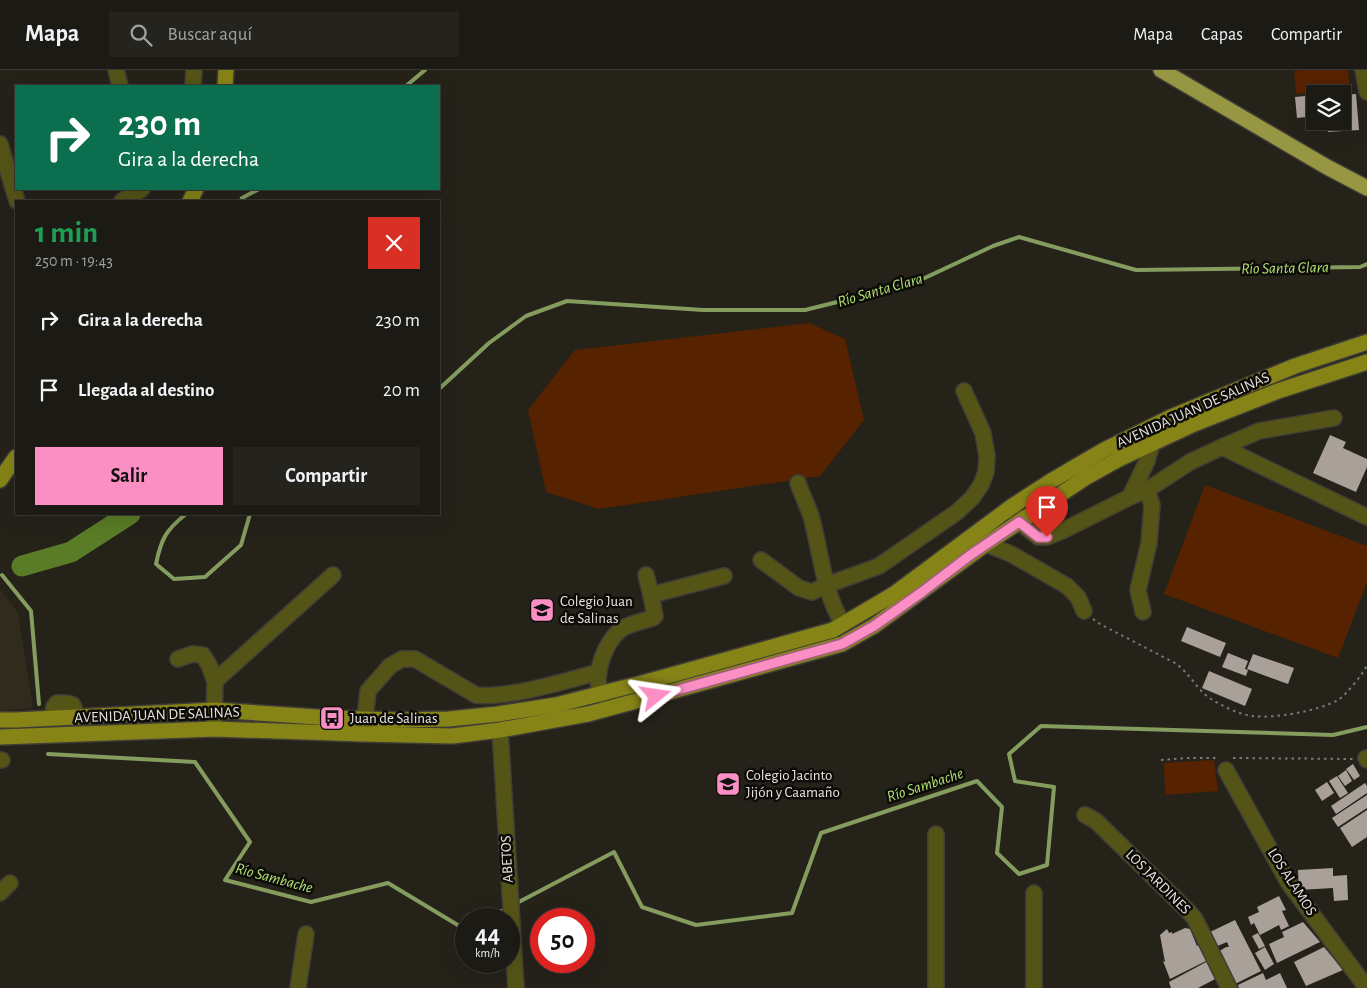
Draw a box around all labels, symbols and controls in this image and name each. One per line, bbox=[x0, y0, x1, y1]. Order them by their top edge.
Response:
search box bbox=[109, 12, 459, 57]
icon: search bbox=[127, 21, 155, 49]
text: Mapa bbox=[25, 22, 79, 46]
text: Buscar aquí bbox=[167, 25, 252, 44]
text: Mapa bbox=[1133, 26, 1173, 44]
text: Capas bbox=[1201, 26, 1243, 44]
text: Compartir bbox=[1271, 26, 1342, 44]
map controls bbox=[1306, 85, 1351, 130]
button: layers bbox=[1306, 85, 1351, 130]
icon: right bbox=[35, 105, 100, 170]
text: 230 m bbox=[118, 107, 201, 142]
text: Gira a la derecha bbox=[118, 148, 259, 170]
button: close bbox=[368, 217, 420, 269]
text: 1 min bbox=[35, 218, 98, 248]
text: 250 m · 19:43 bbox=[35, 253, 113, 269]
water label: Río Santa Clara bbox=[1241, 259, 1329, 277]
water label: Río Santa Clara bbox=[836, 270, 924, 310]
icon: right bbox=[35, 306, 63, 334]
text: Gira a la derecha bbox=[78, 311, 203, 330]
text: 230 m bbox=[375, 311, 420, 330]
street label: AVENIDA JUAN DE SALINAS bbox=[1114, 369, 1272, 451]
icon: arrive bbox=[35, 376, 63, 404]
text: Llegada al destino bbox=[78, 381, 215, 400]
text: 20 m bbox=[383, 381, 420, 400]
button: Salir bbox=[35, 447, 223, 505]
button: Compartir bbox=[233, 447, 420, 505]
pin bbox=[1026, 486, 1068, 537]
icon: arrive bbox=[1033, 493, 1061, 521]
place label: Colegio Juan de Salinas bbox=[560, 594, 633, 626]
school or university icon: Colegio Juan de Salinas bbox=[529, 597, 555, 623]
position arrow bbox=[629, 669, 681, 721]
street label: AVENIDA JUAN DE SALINAS bbox=[74, 705, 240, 725]
bus stop icon: Juan de Salinas bbox=[319, 705, 345, 731]
place label: Juan de Salinas bbox=[350, 711, 438, 726]
water label: Río Sambache bbox=[885, 765, 965, 805]
place label: Colegio Jacinto Jijón y Caamaño bbox=[746, 768, 840, 800]
school or university icon: Colegio Jacinto Jijón y Caamaño bbox=[715, 771, 741, 797]
street label: ABETOS bbox=[498, 835, 516, 883]
street label: LOS ALAMOS bbox=[1265, 846, 1319, 918]
street label: LOS JARDINES bbox=[1123, 847, 1193, 917]
water label: Río Sambache bbox=[234, 860, 314, 896]
speed limit sign: 50 bbox=[530, 908, 595, 973]
text: 44 bbox=[475, 922, 500, 947]
text: km/h bbox=[475, 947, 500, 959]

